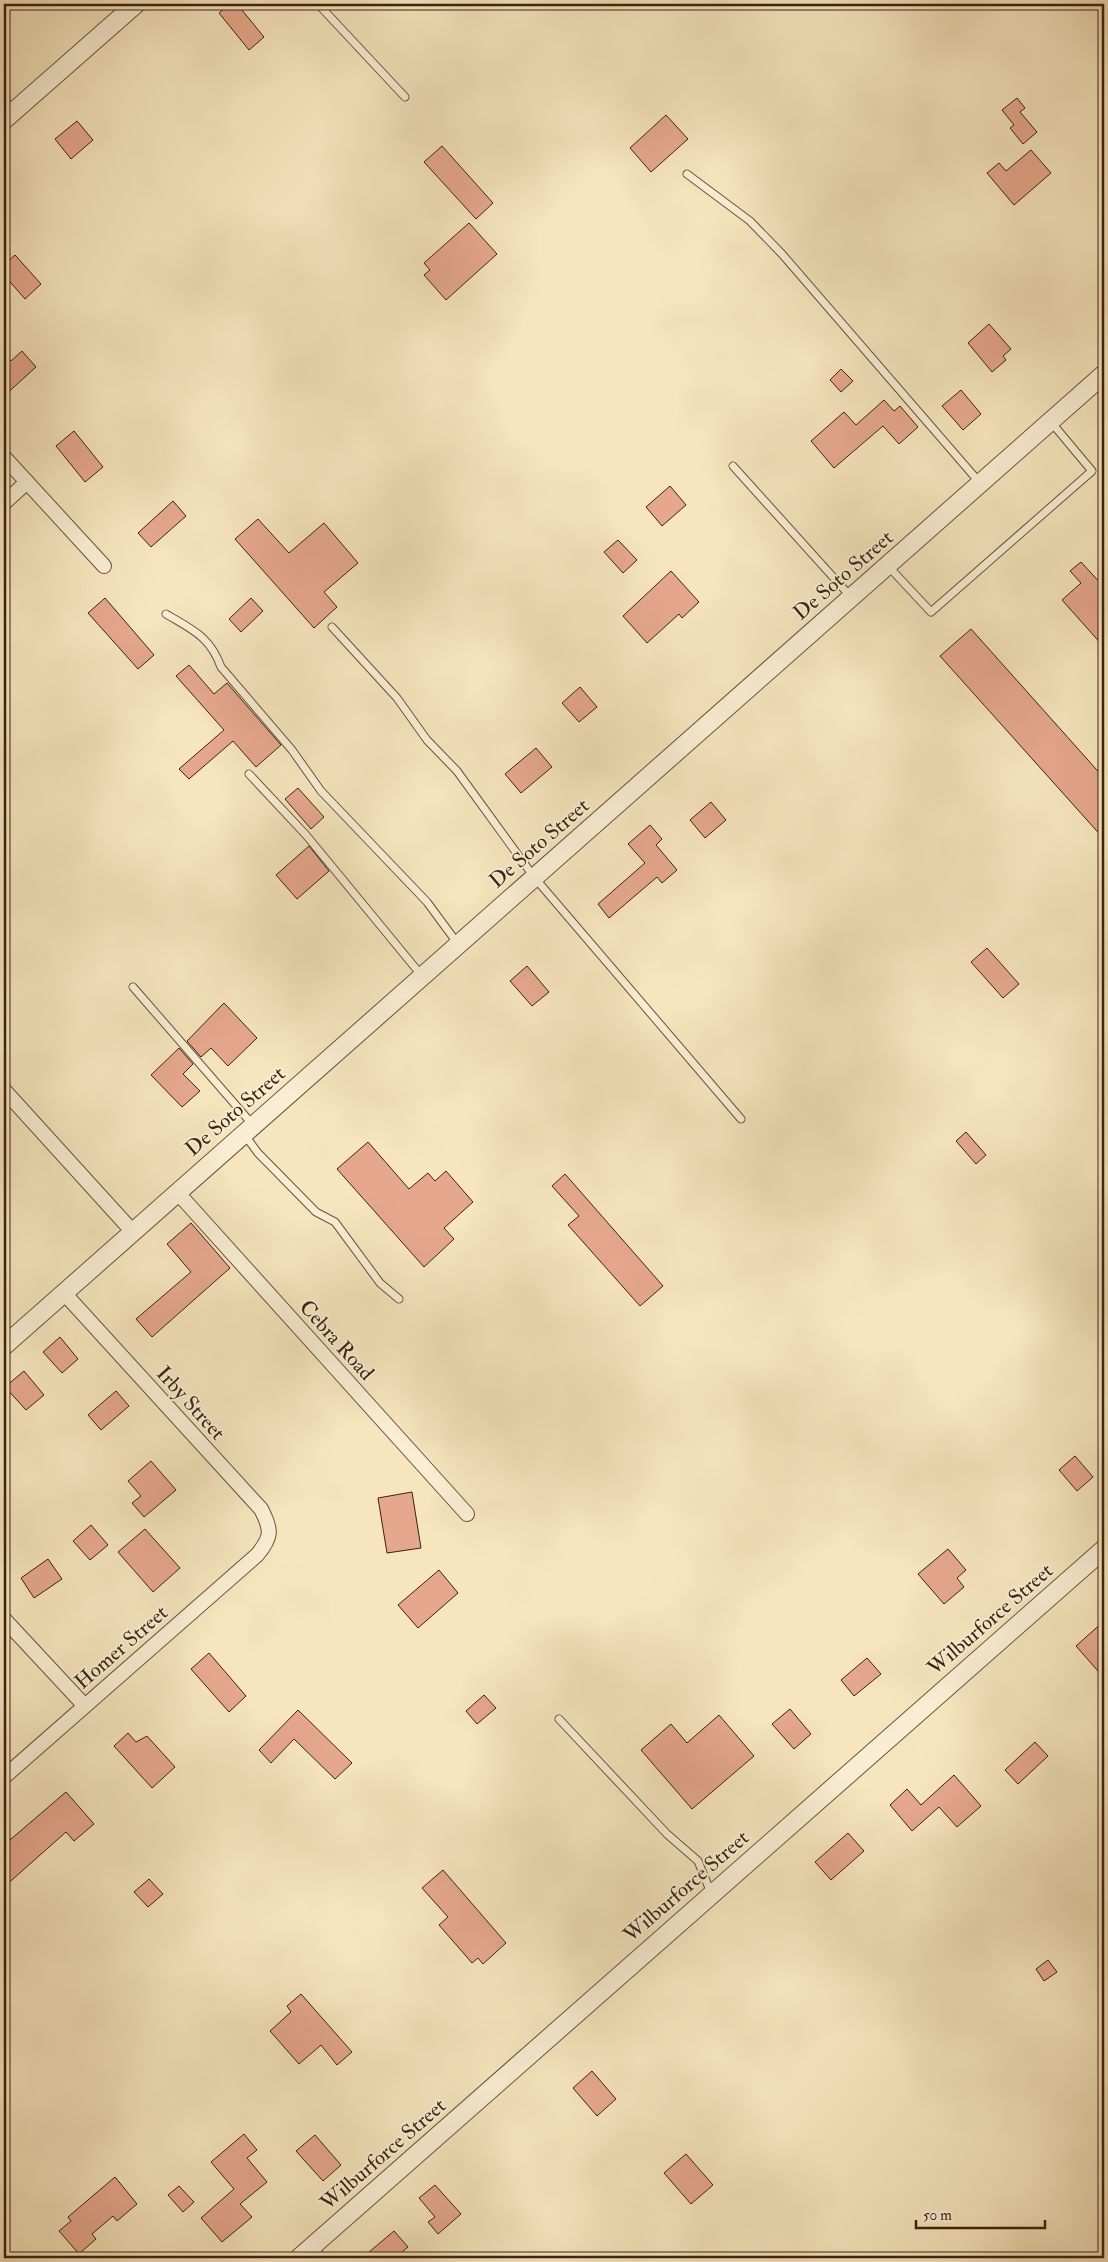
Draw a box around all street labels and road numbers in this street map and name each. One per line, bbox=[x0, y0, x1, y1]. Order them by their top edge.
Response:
street label: De Soto Street bbox=[788, 524, 899, 626]
street label: De Soto Street bbox=[484, 792, 595, 894]
street label: De Soto Street bbox=[180, 1060, 291, 1162]
street label: Cebra Road bbox=[293, 1294, 380, 1387]
street label: Irby Street bbox=[150, 1361, 231, 1446]
street label: Wilburforce Street bbox=[921, 1557, 1059, 1682]
street label: Homer Street bbox=[69, 1599, 174, 1695]
street label: Wilburforce Street bbox=[617, 1824, 755, 1949]
street label: Wilburforce Street bbox=[314, 2092, 452, 2217]

